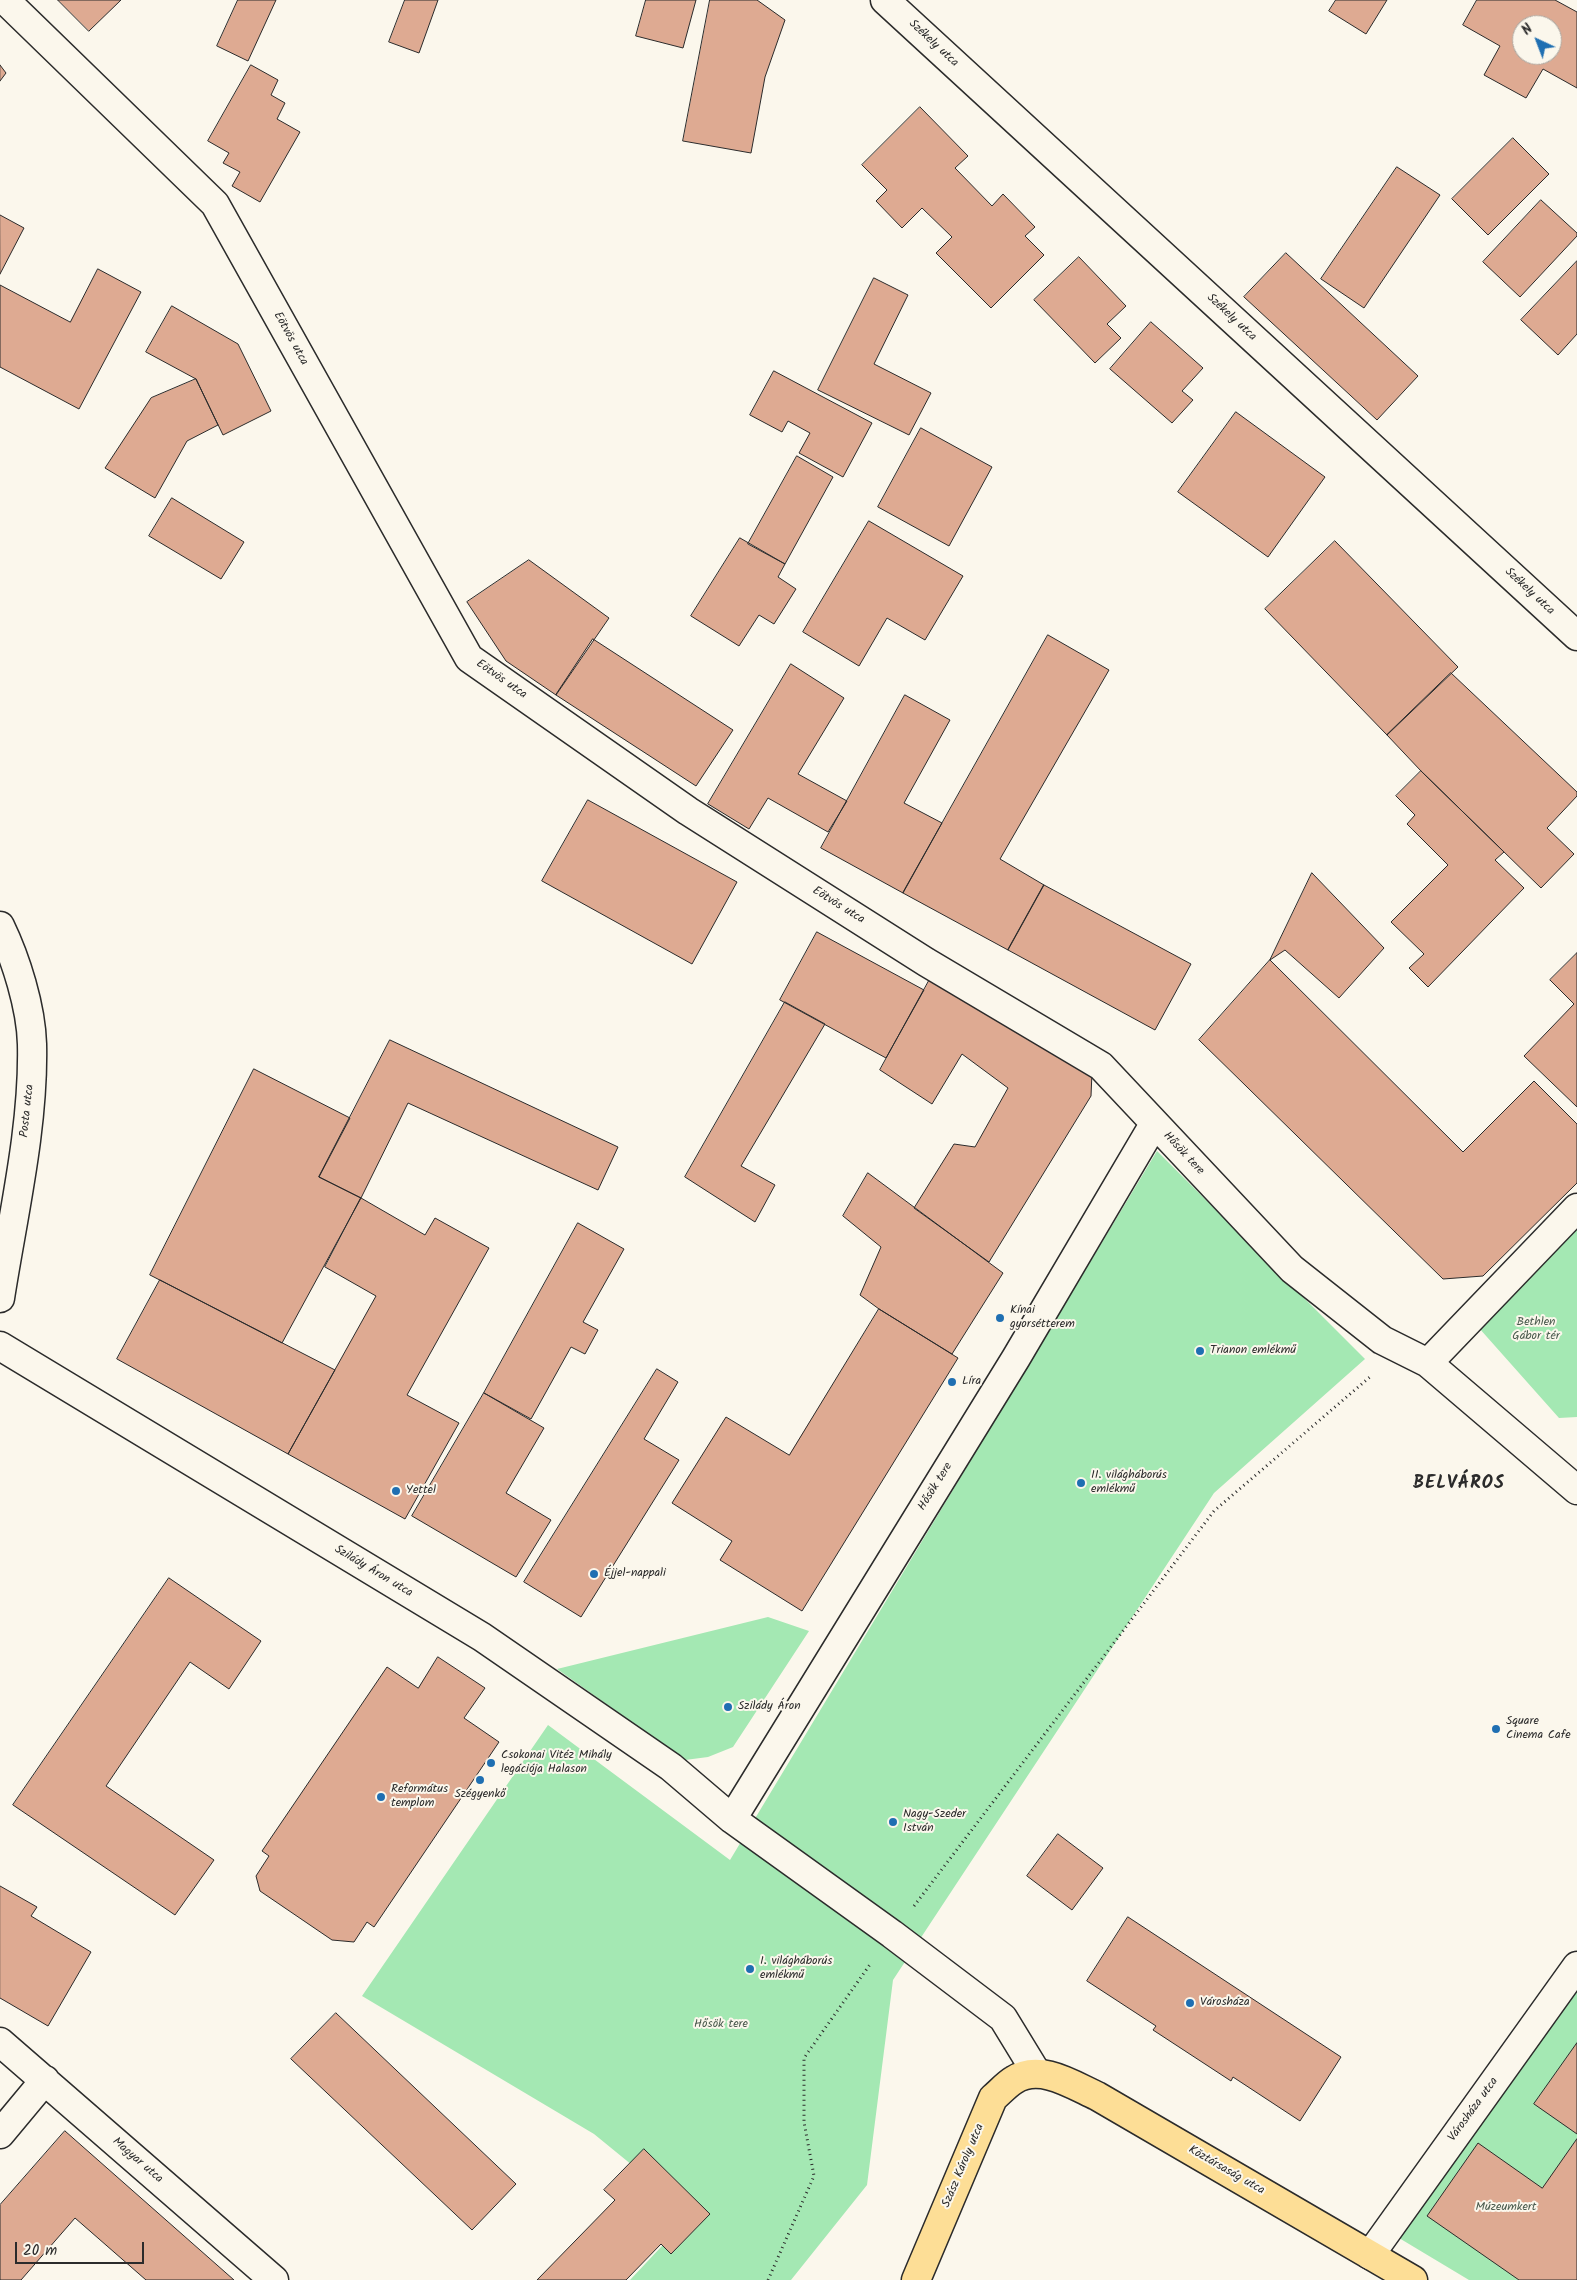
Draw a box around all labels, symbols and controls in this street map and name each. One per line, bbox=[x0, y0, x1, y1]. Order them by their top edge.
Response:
north arrow bbox=[1512, 15, 1562, 65]
street label: Székely utca bbox=[905, 17, 961, 71]
text: N bbox=[1517, 19, 1538, 41]
street label: Székely utca bbox=[1203, 291, 1259, 345]
street label: Eötvös utca bbox=[269, 310, 311, 368]
street label: Székely utca bbox=[1501, 565, 1557, 619]
street label: Eötvös utca bbox=[473, 657, 529, 703]
street label: Eötvös utca bbox=[809, 884, 867, 928]
street label: Posta utca bbox=[18, 1084, 38, 1138]
street label: Hősök tere bbox=[1159, 1129, 1207, 1179]
place label: Kínai gyorsétterem bbox=[1010, 1304, 1075, 1332]
marker: Kínai gyorsétterem bbox=[994, 1312, 1006, 1324]
park label: Bethlen Gábor tér bbox=[1512, 1316, 1560, 1344]
place label: Trianon emlékmű bbox=[1210, 1344, 1296, 1358]
marker: Trianon emlékmű bbox=[1194, 1345, 1206, 1357]
place label: Líra bbox=[962, 1375, 981, 1389]
marker: Líra bbox=[946, 1376, 958, 1388]
street label: Hősök tere bbox=[916, 1460, 956, 1514]
place label: II. világháborús emlékmű bbox=[1091, 1469, 1167, 1497]
district label: BELVÁROS bbox=[1412, 1474, 1506, 1496]
marker: II. világháborús emlékmű bbox=[1075, 1477, 1087, 1489]
place label: Yettel bbox=[406, 1484, 436, 1498]
marker: Yettel bbox=[390, 1485, 402, 1497]
street label: Szilády Áron utca bbox=[331, 1543, 415, 1601]
place label: Éjjel-nappali bbox=[604, 1567, 666, 1581]
marker: Éjjel-nappali bbox=[588, 1568, 600, 1580]
place label: Szilády Áron bbox=[738, 1700, 801, 1714]
marker: Szilády Áron bbox=[722, 1701, 734, 1713]
place label: Square Cinema Cafe bbox=[1506, 1715, 1571, 1743]
marker: Square Cinema Cafe bbox=[1490, 1723, 1502, 1735]
place label: Csokonai Vitéz Mihály legációja Halason bbox=[501, 1749, 612, 1777]
marker: Csokonai Vitéz Mihály legációja Halason bbox=[485, 1757, 497, 1769]
marker: Szégyenkő bbox=[474, 1774, 486, 1786]
place label: Református templom bbox=[391, 1783, 448, 1811]
place label: Szégyenkő bbox=[454, 1788, 506, 1802]
marker: Református templom bbox=[375, 1791, 387, 1803]
place label: Nagy-Szeder István bbox=[903, 1808, 966, 1836]
marker: Nagy-Szeder István bbox=[887, 1816, 899, 1828]
place label: I. világháborús emlékmű bbox=[760, 1955, 832, 1983]
marker: I. világháborús emlékmű bbox=[744, 1963, 756, 1975]
place label: Városháza bbox=[1200, 1996, 1250, 2010]
marker: Városháza bbox=[1184, 1997, 1196, 2009]
park label: Hősök tere bbox=[694, 2018, 748, 2032]
street label: Városháza utca bbox=[1446, 2075, 1502, 2145]
street label: Szász Károly utca bbox=[940, 2122, 988, 2210]
street label: Magyar utca bbox=[109, 2135, 165, 2187]
street label: Köztársaság utca bbox=[1185, 2143, 1267, 2199]
park label: Múzeumkert bbox=[1476, 2201, 1536, 2215]
scale bar bbox=[18, 2232, 146, 2264]
text: 20 m bbox=[23, 2239, 57, 2263]

